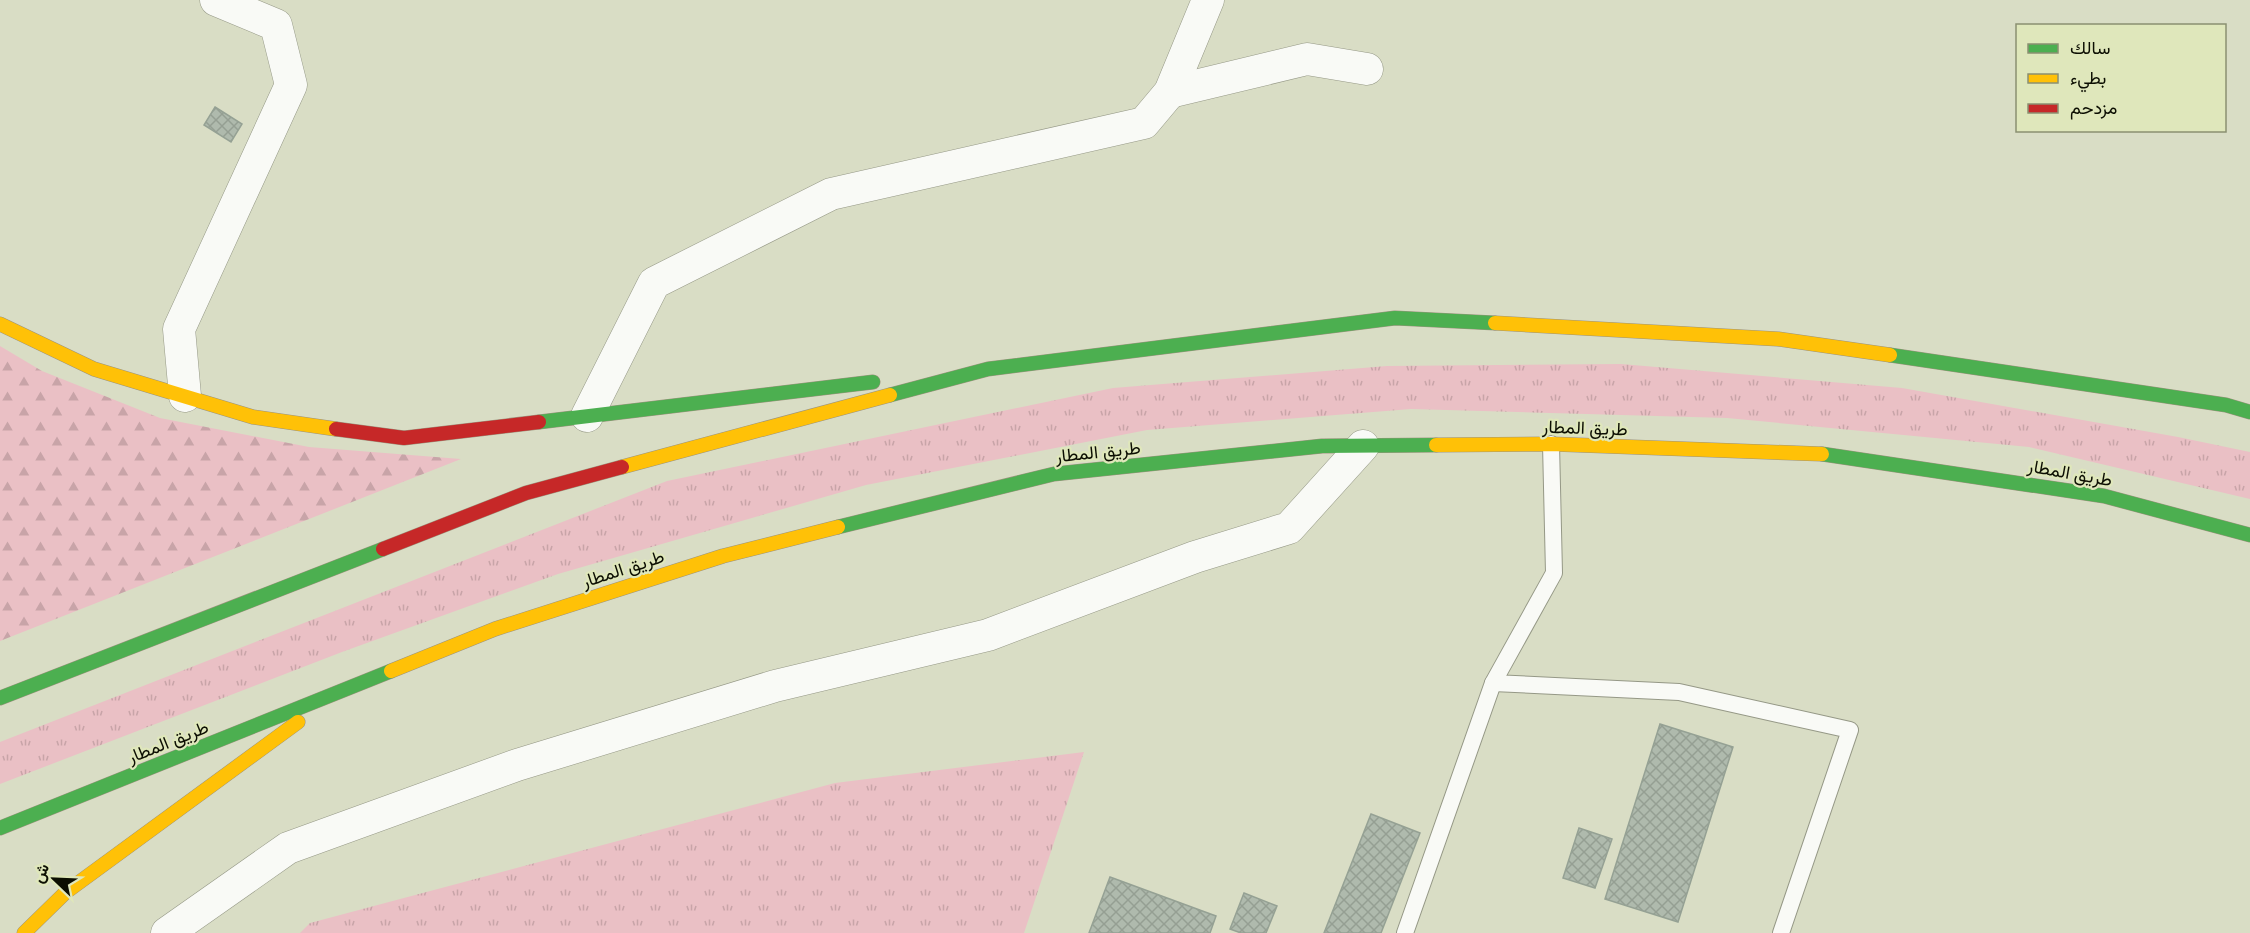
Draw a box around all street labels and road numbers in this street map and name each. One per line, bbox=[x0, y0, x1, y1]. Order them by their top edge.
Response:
street label: طريق المطار bbox=[1541, 414, 1628, 440]
street label: طريق المطار bbox=[1053, 436, 1142, 468]
street label: طريق المطار bbox=[2025, 454, 2114, 491]
street label: طريق المطار bbox=[578, 544, 667, 593]
street label: طريق المطار bbox=[123, 715, 212, 769]

